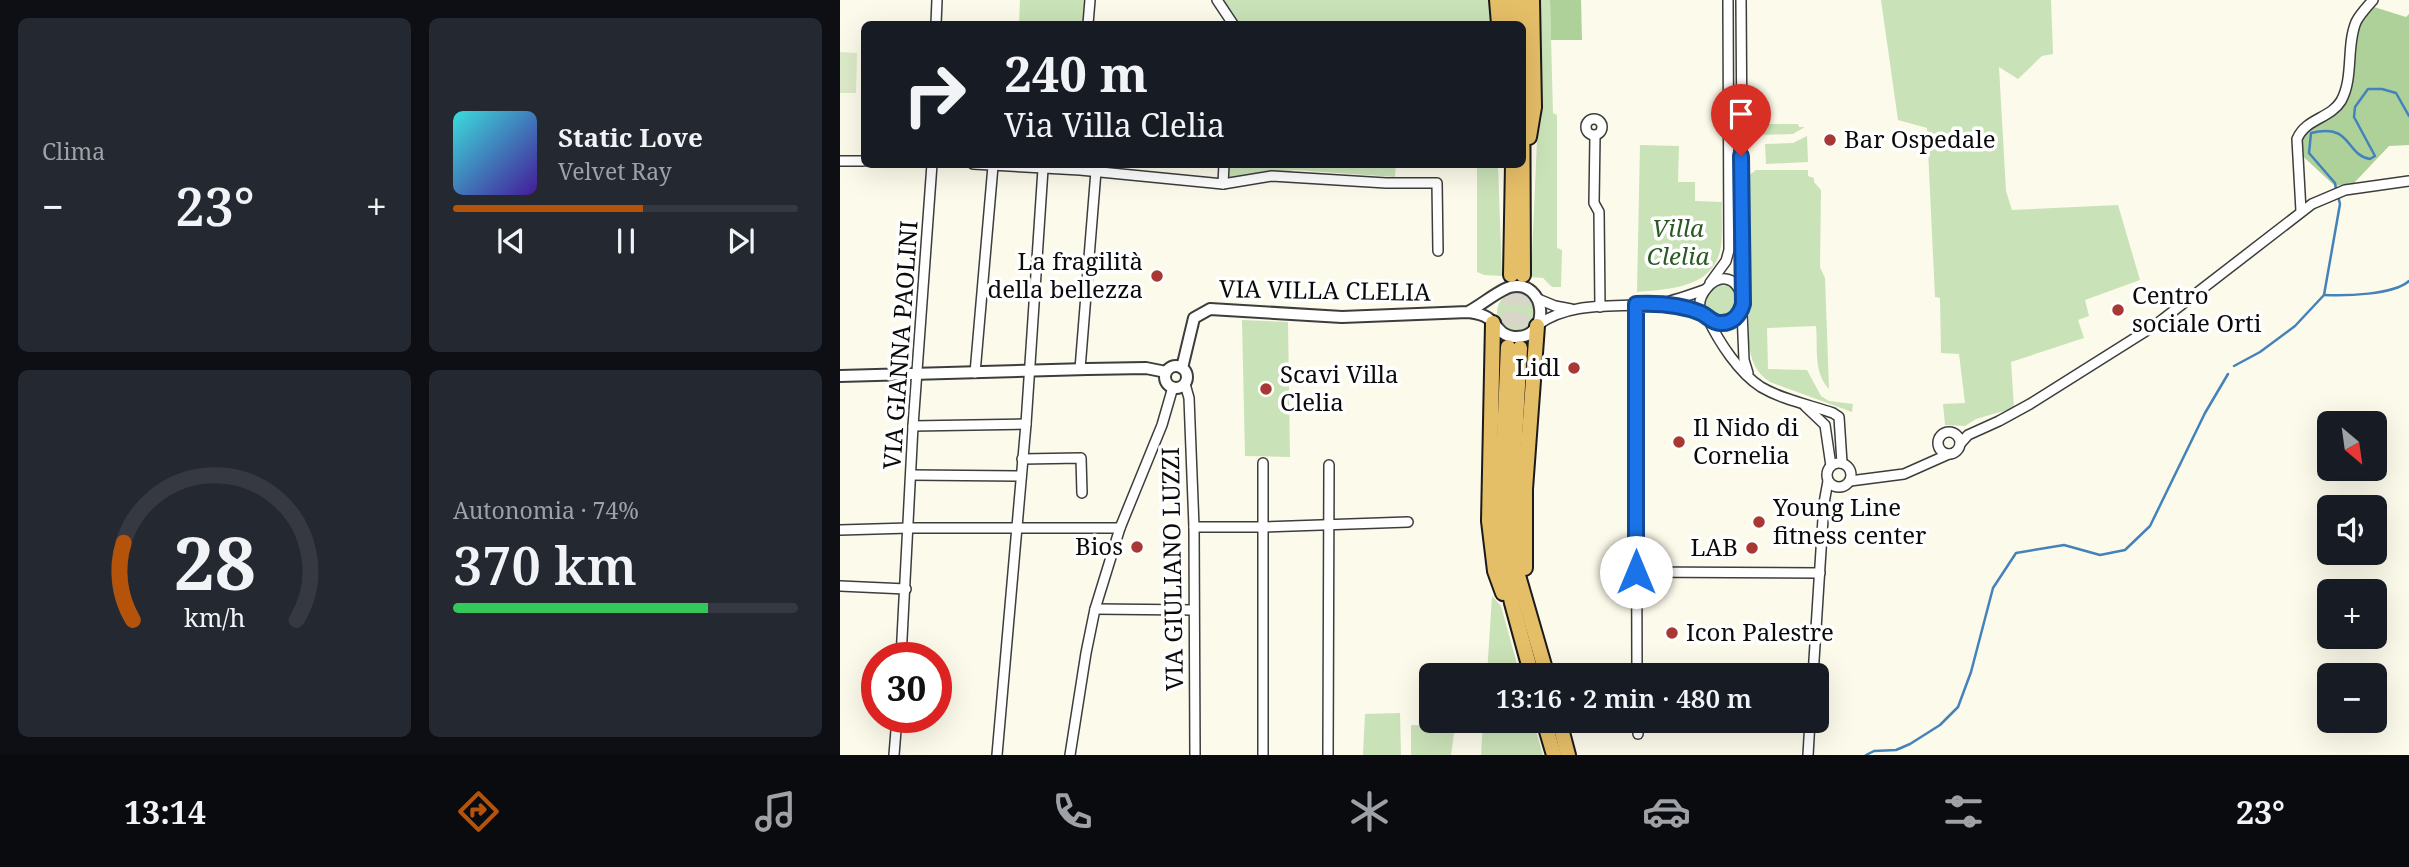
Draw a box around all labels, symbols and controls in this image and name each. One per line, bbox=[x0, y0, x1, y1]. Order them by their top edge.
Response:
text: 240 m bbox=[1004, 40, 1148, 106]
icon: right bbox=[889, 49, 980, 140]
pin bbox=[1711, 84, 1771, 156]
icon: arrive bbox=[1722, 95, 1760, 133]
text: Via Villa Clelia bbox=[1004, 103, 1225, 146]
text: Static Love bbox=[558, 119, 703, 155]
place label: Bar Ospedale bbox=[1844, 122, 1996, 155]
marker: Bar Ospedale bbox=[1822, 132, 1838, 148]
text: Clima bbox=[42, 135, 105, 167]
text: Velvet Ray bbox=[558, 155, 672, 187]
text: 23° bbox=[175, 170, 255, 241]
text: − bbox=[42, 180, 64, 232]
text: + bbox=[366, 180, 387, 232]
park label: Villa Clelia bbox=[1647, 211, 1709, 272]
street label: VIA GIANNA PAOLINI bbox=[874, 219, 925, 470]
icon: previous bbox=[492, 222, 530, 260]
icon: pause bbox=[607, 222, 645, 260]
icon: next bbox=[722, 222, 760, 260]
place label: La fragilità della bellezza bbox=[987, 244, 1143, 305]
marker: La fragilità della bellezza bbox=[1149, 268, 1165, 284]
street label: VIA VILLA CLELIA bbox=[1219, 271, 1431, 308]
place label: Centro sociale Orti bbox=[2132, 278, 2262, 339]
marker: Centro sociale Orti bbox=[2110, 302, 2126, 318]
place label: Lidl bbox=[1515, 350, 1561, 383]
place label: Scavi Villa Clelia bbox=[1280, 357, 1398, 418]
marker: Lidl bbox=[1566, 360, 1582, 376]
marker: Scavi Villa Clelia bbox=[1258, 381, 1274, 397]
place label: Il Nido di Cornelia bbox=[1693, 410, 1799, 471]
north arrow bbox=[2317, 411, 2387, 481]
map controls bbox=[2317, 411, 2387, 733]
marker: Il Nido di Cornelia bbox=[1671, 434, 1687, 450]
street label: VIA GIULIANO LUZZI bbox=[1153, 447, 1190, 691]
place label: Young Line fitness center bbox=[1772, 490, 1926, 551]
text: Autonomia · 74% bbox=[453, 494, 639, 526]
button: sound bbox=[2317, 495, 2387, 565]
text: 28 bbox=[173, 512, 256, 611]
marker: Young Line fitness center bbox=[1751, 514, 1767, 530]
text: 370 km bbox=[453, 529, 637, 600]
place label: Bios bbox=[1075, 529, 1123, 562]
place label: LAB bbox=[1690, 530, 1738, 563]
position arrow bbox=[1599, 535, 1673, 609]
marker: Bios bbox=[1129, 539, 1145, 555]
marker: LAB bbox=[1744, 540, 1760, 556]
button: + bbox=[2317, 579, 2387, 649]
text: km/h bbox=[184, 599, 245, 633]
place label: Icon Palestre bbox=[1686, 615, 1834, 648]
marker: Icon Palestre bbox=[1664, 625, 1680, 641]
speed limit sign: 30 bbox=[861, 642, 952, 733]
button: − bbox=[2317, 663, 2387, 733]
text: 13:16 · 2 min · 480 m bbox=[1496, 680, 1752, 716]
icon: directions bbox=[454, 787, 503, 836]
icon: music bbox=[751, 787, 800, 836]
icon: phone bbox=[1048, 787, 1097, 836]
icon: climate bbox=[1345, 787, 1394, 836]
icon: car bbox=[1642, 787, 1691, 836]
icon: filters bbox=[1939, 787, 1988, 836]
text: 13:14 bbox=[124, 790, 206, 833]
text: 23° bbox=[2236, 790, 2285, 833]

